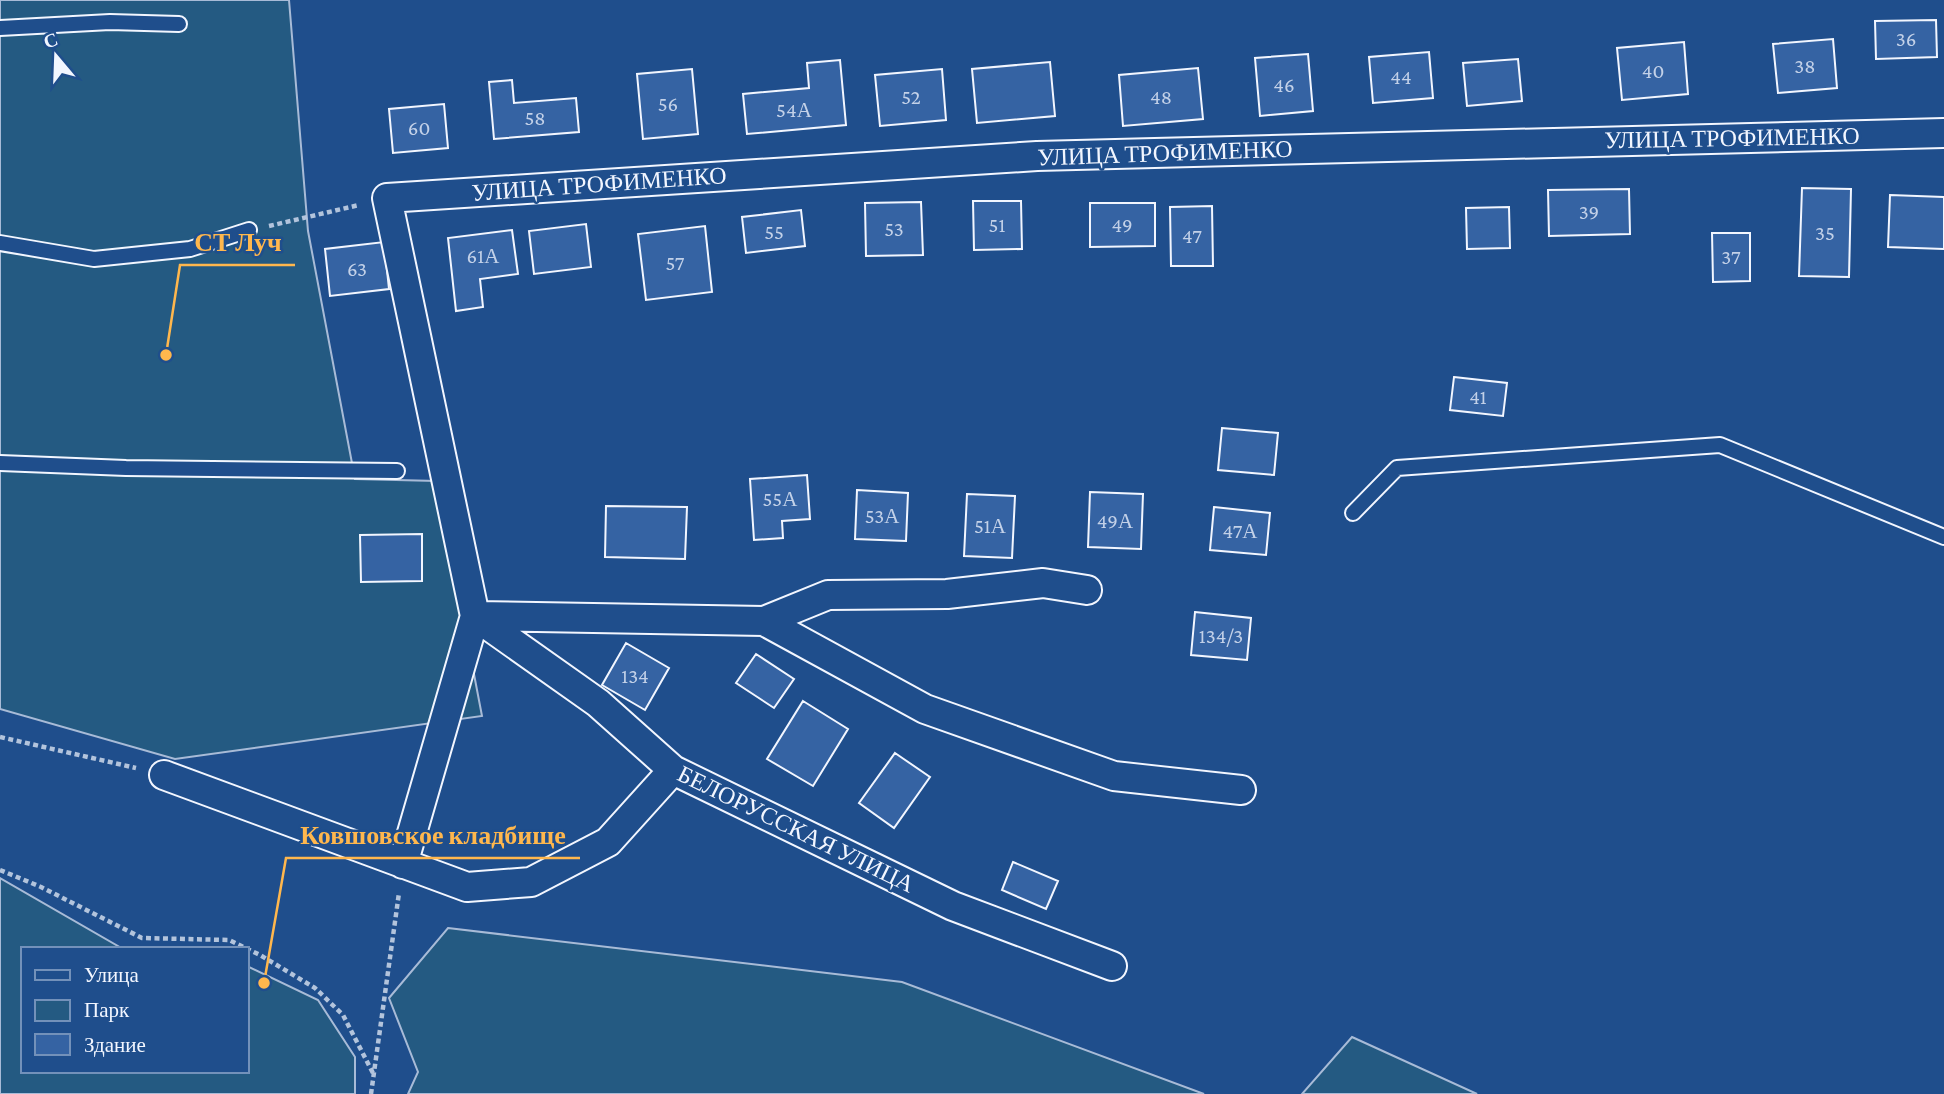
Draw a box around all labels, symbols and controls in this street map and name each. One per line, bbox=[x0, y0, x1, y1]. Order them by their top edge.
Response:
north arrow bbox=[21, 21, 91, 91]
house number: 36 bbox=[1896, 27, 1916, 51]
text: С bbox=[41, 28, 61, 53]
house number: 38 bbox=[1794, 54, 1816, 78]
house number: 40 bbox=[1642, 59, 1664, 83]
house number: 44 bbox=[1390, 65, 1412, 89]
house number: 46 bbox=[1273, 73, 1295, 97]
house number: 52 bbox=[901, 85, 921, 109]
house number: 48 bbox=[1150, 85, 1172, 109]
house number: 56 bbox=[658, 92, 678, 116]
house number: 54А bbox=[776, 98, 813, 122]
house number: 58 bbox=[524, 106, 546, 130]
house number: 60 bbox=[408, 116, 430, 140]
street label: УЛИЦА ТРОФИМЕНКО bbox=[1604, 122, 1860, 153]
street label: УЛИЦА ТРОФИМЕНКО bbox=[1037, 135, 1293, 170]
street label: УЛИЦА ТРОФИМЕНКО bbox=[471, 161, 727, 206]
house number: 39 bbox=[1579, 200, 1599, 224]
house number: 51 bbox=[989, 213, 1005, 237]
house number: 49 bbox=[1111, 213, 1133, 237]
house number: 53 bbox=[884, 217, 904, 241]
callout: СТ Луч bbox=[180, 218, 295, 265]
house number: 55 bbox=[764, 220, 784, 244]
house number: 35 bbox=[1815, 221, 1835, 245]
house number: 47 bbox=[1182, 224, 1202, 248]
text: СТ Луч bbox=[194, 228, 282, 257]
house number: 61А bbox=[467, 244, 500, 268]
house number: 37 bbox=[1721, 245, 1741, 269]
house number: 57 bbox=[666, 251, 685, 275]
house number: 63 bbox=[347, 257, 367, 281]
house number: 41 bbox=[1469, 385, 1487, 409]
house number: 55А bbox=[763, 487, 798, 511]
house number: 53А bbox=[865, 504, 900, 528]
house number: 49А bbox=[1097, 509, 1134, 533]
house number: 51А bbox=[974, 514, 1007, 538]
house number: 47А bbox=[1222, 519, 1258, 543]
house number: 134/3 bbox=[1199, 624, 1243, 648]
house number: 134 bbox=[621, 664, 649, 688]
street label: БЕЛОРУССКАЯ УЛИЦА bbox=[674, 759, 920, 898]
callout: Ковшовское кладбище bbox=[286, 811, 580, 858]
text: Ковшовское кладбище bbox=[300, 821, 566, 850]
legend bbox=[21, 947, 248, 1073]
text: Улица bbox=[84, 963, 139, 987]
text: Парк bbox=[84, 998, 130, 1022]
text: Здание bbox=[84, 1033, 146, 1057]

